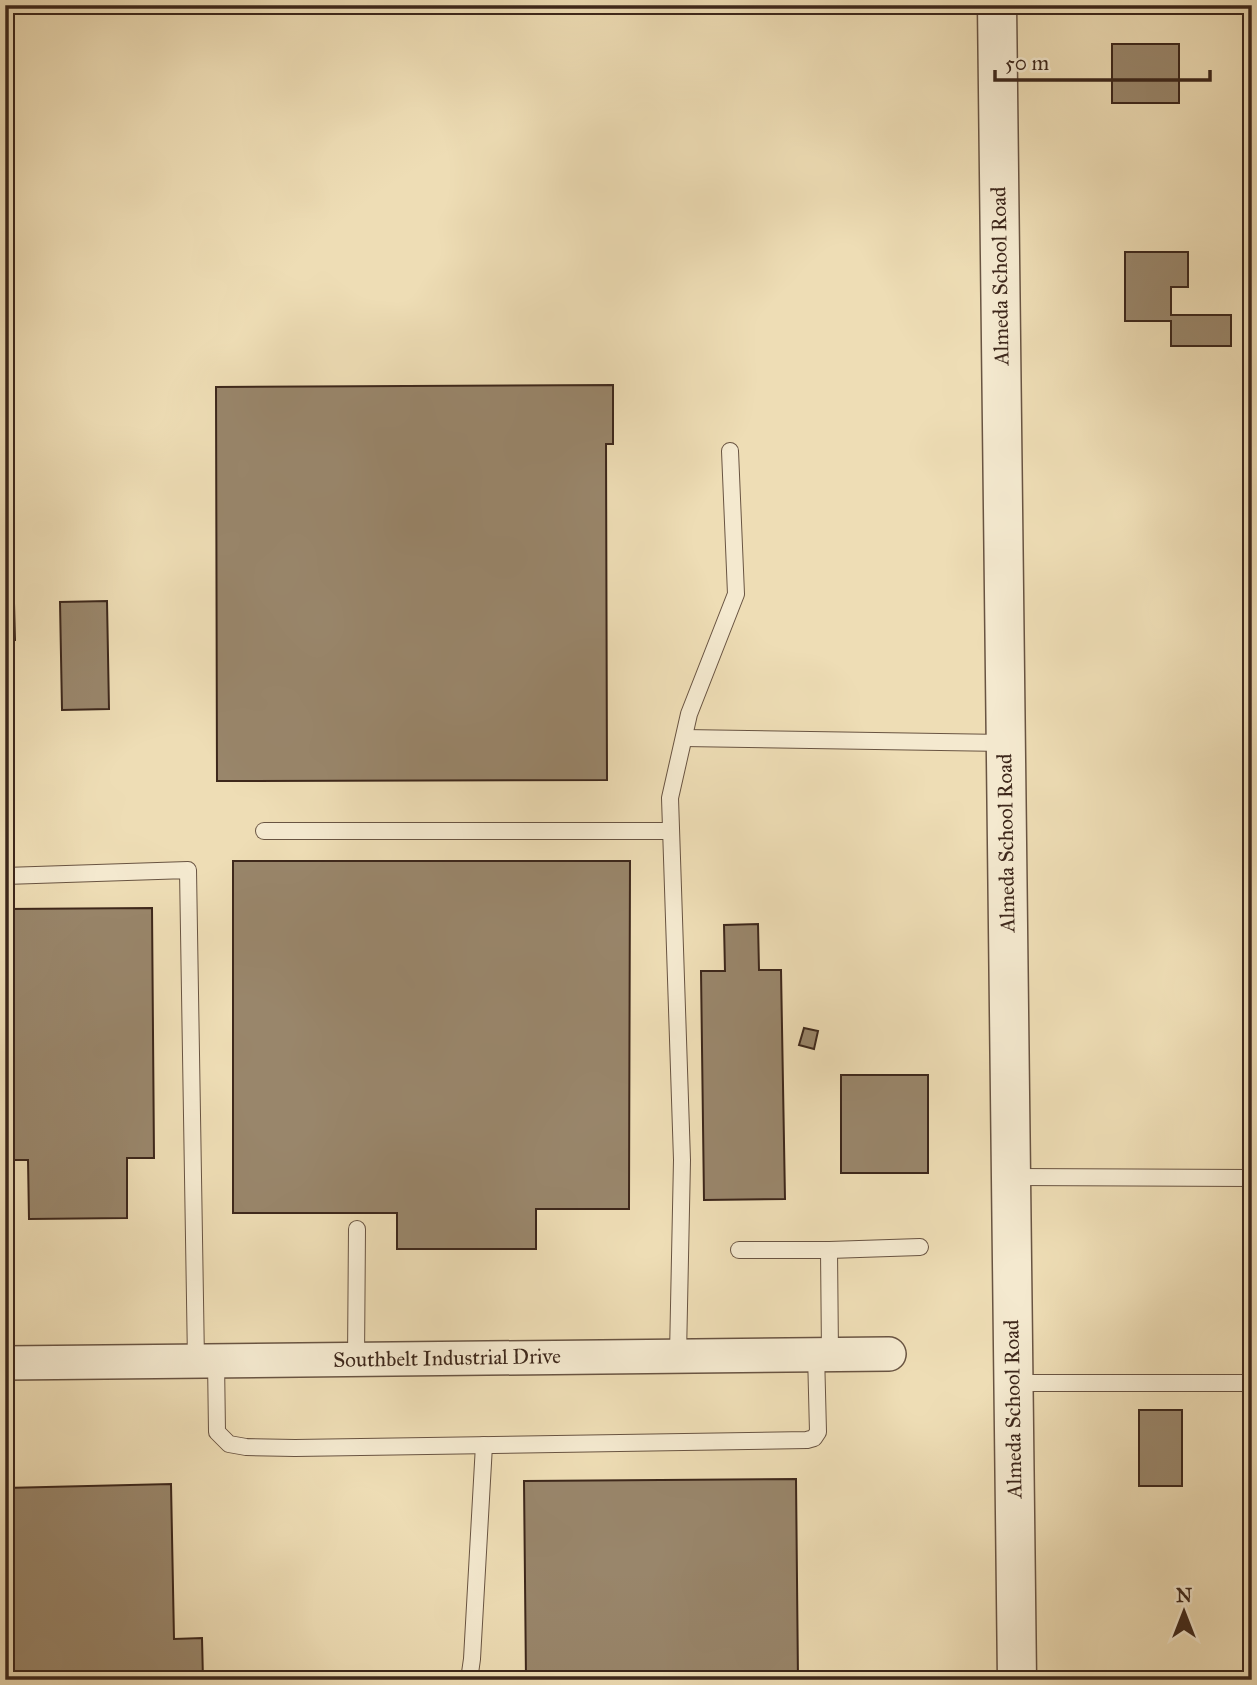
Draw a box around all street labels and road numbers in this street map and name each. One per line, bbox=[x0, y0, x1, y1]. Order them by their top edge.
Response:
street label: Almeda School Road bbox=[985, 186, 1015, 367]
street label: Almeda School Road bbox=[991, 753, 1021, 934]
street label: Almeda School Road bbox=[998, 1319, 1028, 1500]
street label: Southbelt Industrial Drive bbox=[333, 1343, 561, 1373]

